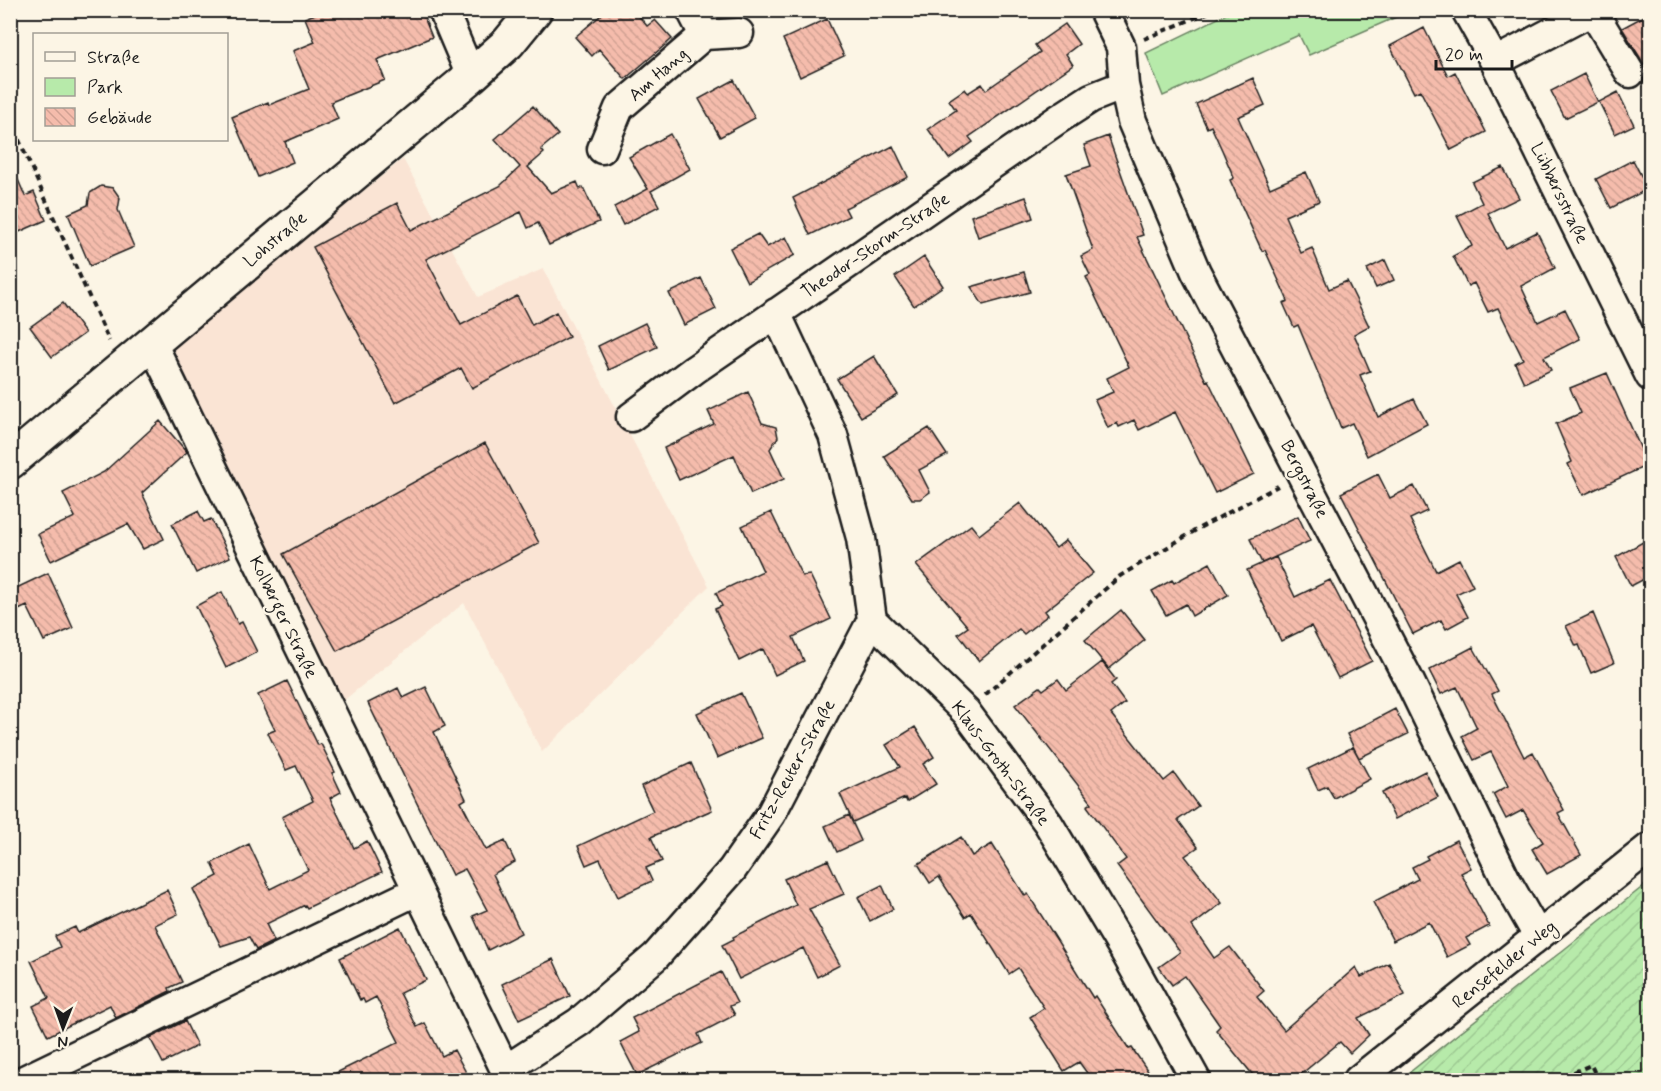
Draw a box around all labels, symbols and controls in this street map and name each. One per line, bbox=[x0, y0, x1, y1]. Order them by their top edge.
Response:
legend bbox=[33, 33, 228, 141]
scale bar bbox=[1436, 33, 1512, 71]
street label: Am Hang bbox=[624, 42, 693, 107]
text: 20 m bbox=[1445, 43, 1483, 67]
text: Straße bbox=[87, 46, 140, 70]
text: Park bbox=[87, 76, 123, 100]
text: Gebäude bbox=[87, 106, 152, 130]
street label: Lübbersstraße bbox=[1524, 139, 1594, 248]
street label: Theodor-Storm-Straße bbox=[797, 187, 955, 305]
street label: Lohstraße bbox=[239, 206, 312, 273]
street label: Bergstraße bbox=[1273, 436, 1334, 523]
street label: Kolberger Straße bbox=[241, 552, 323, 684]
street label: Fritz-Reuter-Straße bbox=[744, 695, 841, 844]
street label: Klaus-Groth-Straße bbox=[945, 696, 1055, 831]
street label: Rensefelder Weg bbox=[1447, 915, 1563, 1015]
north arrow bbox=[33, 998, 93, 1058]
text: N bbox=[57, 1031, 68, 1052]

